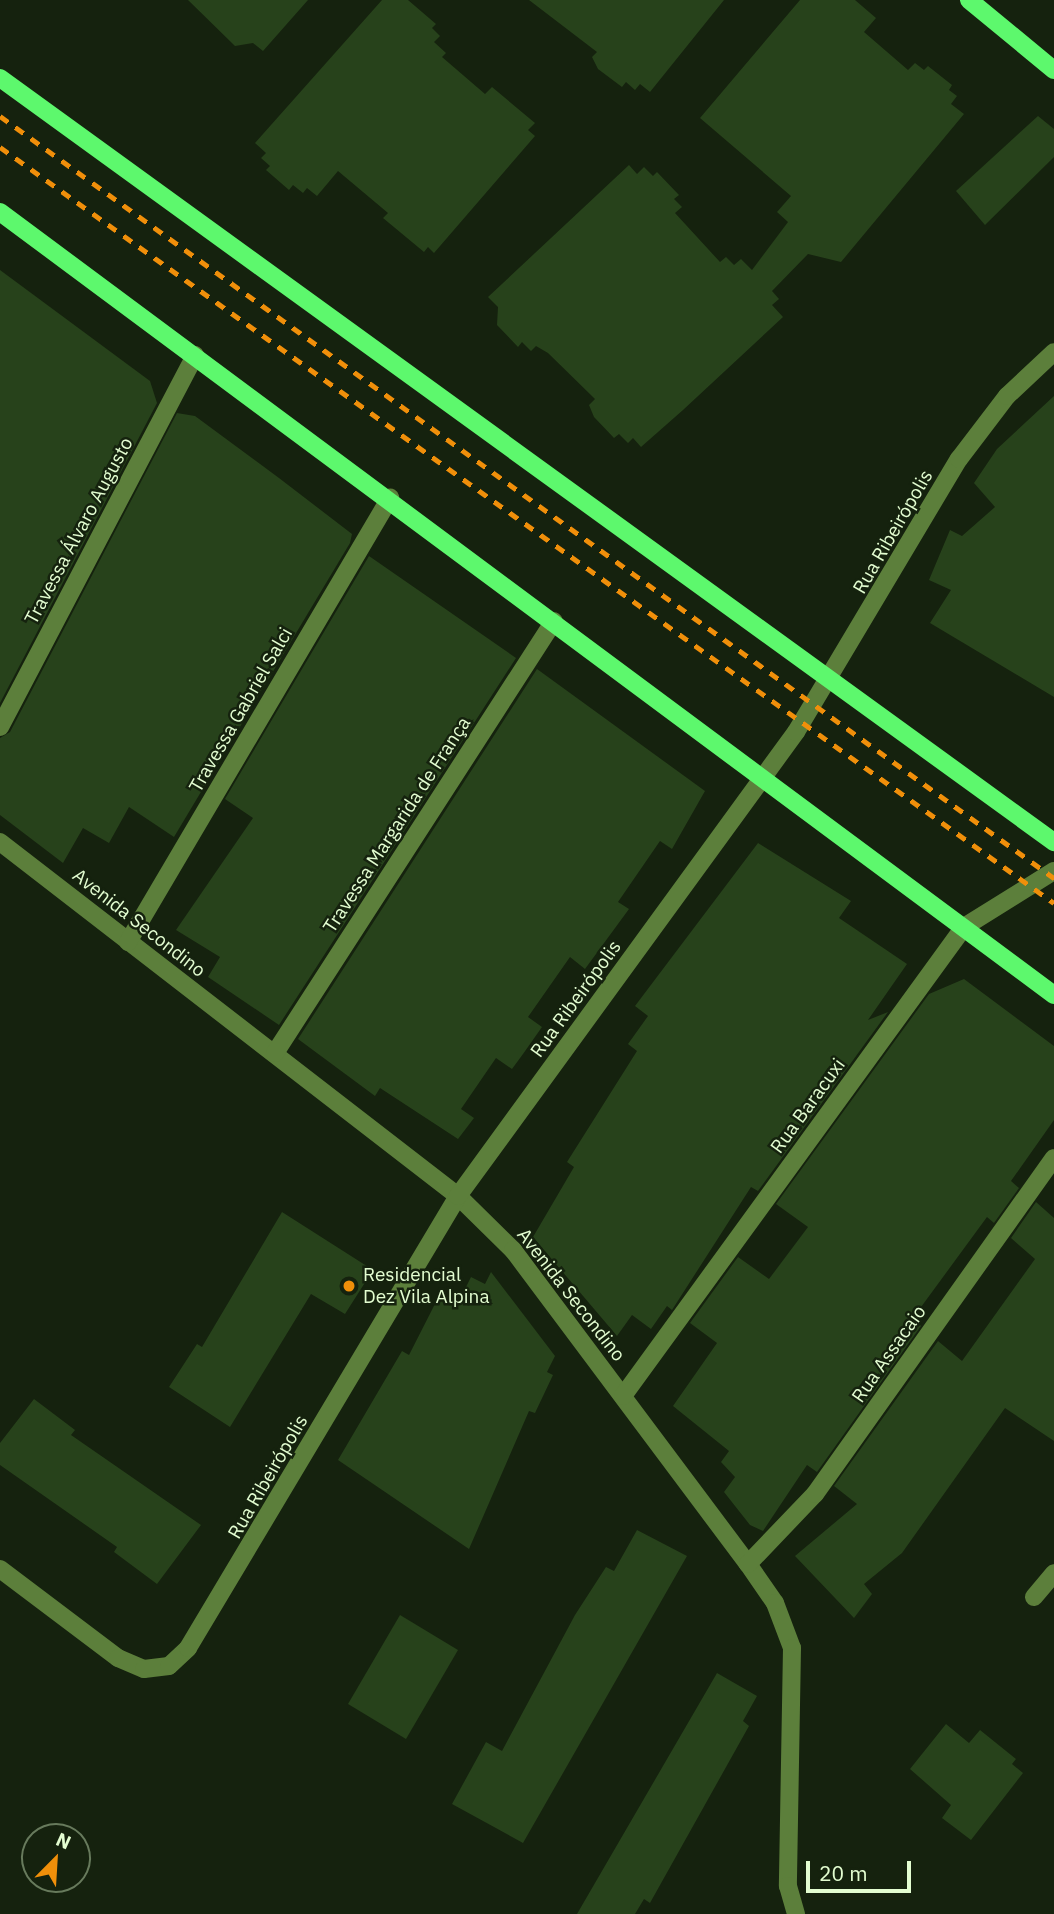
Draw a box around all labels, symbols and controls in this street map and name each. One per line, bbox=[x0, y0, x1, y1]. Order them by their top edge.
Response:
street label: Travessa Álvaro Augusto bbox=[20, 434, 138, 628]
street label: Rua Ribeirópolis bbox=[848, 466, 938, 598]
street label: Travessa Gabriel Salci bbox=[185, 624, 297, 796]
street label: Travessa Margarida de França bbox=[319, 713, 475, 937]
street label: Avenida Secondino bbox=[68, 864, 210, 982]
street label: Rua Ribeirópolis bbox=[526, 936, 626, 1062]
street label: Rua Baracuxi bbox=[766, 1054, 850, 1158]
street label: Avenida Secondino bbox=[512, 1224, 630, 1366]
place label: Residencial Dez Vila Alpina bbox=[363, 1264, 490, 1308]
marker: Residencial Dez Vila Alpina bbox=[341, 1278, 357, 1294]
street label: Rua Assacaio bbox=[847, 1301, 931, 1407]
street label: Rua Ribeirópolis bbox=[223, 1411, 313, 1543]
north arrow bbox=[21, 1823, 91, 1893]
text: N bbox=[53, 1827, 75, 1854]
scale bar bbox=[809, 1848, 914, 1892]
text: 20 m bbox=[819, 1859, 868, 1887]

